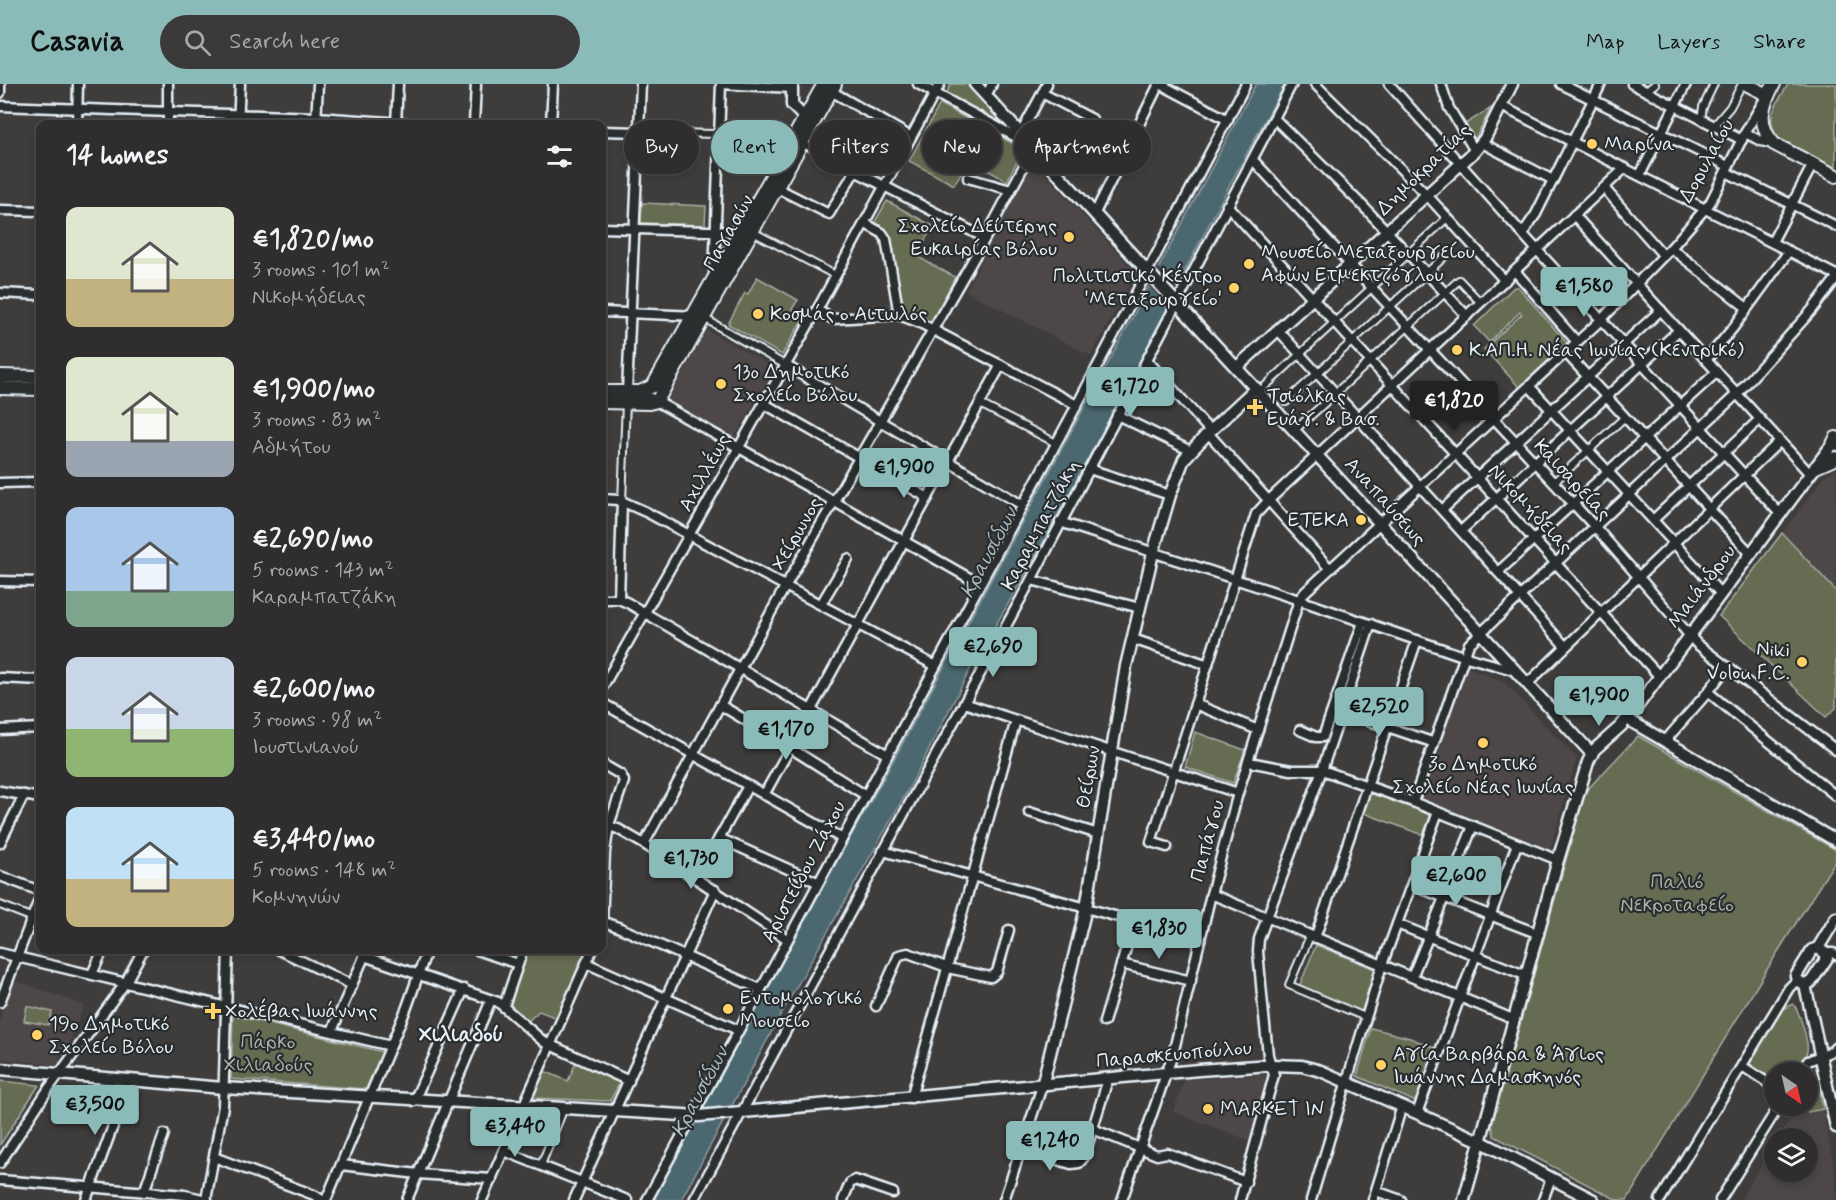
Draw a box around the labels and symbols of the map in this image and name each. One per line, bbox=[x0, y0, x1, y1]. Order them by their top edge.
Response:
street label: Δορυλαίου bbox=[1673, 114, 1741, 208]
street label: Δημοκρατίας bbox=[1371, 118, 1477, 222]
place label: Μαρίνα bbox=[1604, 131, 1675, 158]
marker: Μαρίνα bbox=[1585, 137, 1599, 151]
street label: Παγασών bbox=[697, 190, 761, 276]
place label: Σχολείο Δεύτερης Ευκαιρίας Βόλου bbox=[898, 213, 1057, 263]
marker: Σχολείο Δεύτερης Ευκαιρίας Βόλου bbox=[1062, 230, 1076, 244]
place label: Μουσείο Μεταξουργείου Αφών Ετμεκτζόγλου bbox=[1261, 239, 1475, 289]
marker: Μουσείο Μεταξουργείου Αφών Ετμεκτζόγλου bbox=[1242, 257, 1256, 271]
place label: Πολιτιστικό Κέντρο 'Μεταξουργείο' bbox=[1053, 263, 1222, 313]
pin: €1,580 bbox=[1535, 267, 1633, 318]
marker: Πολιτιστικό Κέντρο 'Μεταξουργείο' bbox=[1227, 281, 1241, 295]
place label: Κοσμάς ο Αιτωλός bbox=[770, 301, 928, 328]
marker: Κοσμάς ο Αιτωλός bbox=[751, 307, 765, 321]
place label: Κ.ΑΠ.Η. Νέας Ιωνίας (Κεντρικό) bbox=[1469, 337, 1744, 364]
marker: Κ.ΑΠ.Η. Νέας Ιωνίας (Κεντρικό) bbox=[1450, 343, 1464, 357]
place label: 13o Δημοτικό Σχολείο Βόλου bbox=[733, 359, 857, 409]
pin: €1,720 bbox=[1081, 367, 1179, 418]
marker: 13o Δημοτικό Σχολείο Βόλου bbox=[714, 377, 728, 391]
pin: €1,820 bbox=[1405, 381, 1503, 432]
place label: Τσιόλκας Ευάγ. & Βασ. bbox=[1267, 383, 1380, 433]
marker: Τσιόλκας Ευάγ. & Βασ. bbox=[1248, 400, 1262, 414]
street label: Αχιλλέως bbox=[673, 429, 737, 517]
street label: Καισαρείας bbox=[1527, 433, 1617, 527]
pin: €1,900 bbox=[855, 448, 953, 499]
street label: Αναπαύσεως bbox=[1338, 452, 1432, 552]
street label: Καραμπατζάκη bbox=[995, 455, 1087, 595]
street label: Νικομήδειας bbox=[1481, 458, 1579, 560]
street label: Χείρωνος bbox=[765, 492, 829, 575]
water label: Κραυσίδων bbox=[954, 501, 1025, 603]
place label: ΕΤΕΚΑ bbox=[1288, 507, 1349, 534]
marker: ΕΤΕΚΑ bbox=[1354, 513, 1368, 527]
street label: Μαιάνδρου bbox=[1661, 539, 1743, 635]
pin: €2,690 bbox=[944, 627, 1042, 678]
place label: Niki Volou F.C. bbox=[1707, 637, 1790, 687]
marker: Niki Volou F.C. bbox=[1795, 655, 1809, 669]
pin: €1,900 bbox=[1550, 676, 1648, 727]
pin: €2,520 bbox=[1330, 687, 1428, 738]
pin: €1,170 bbox=[737, 710, 835, 761]
marker: 3ο Δημοτικό Σχολείο Νέας Ιωνίας bbox=[1476, 736, 1490, 750]
street label: Θείρων bbox=[1070, 743, 1108, 811]
place label: 3ο Δημοτικό Σχολείο Νέας Ιωνίας bbox=[1392, 751, 1574, 801]
street label: Αριστείδου Ζάχου bbox=[755, 796, 853, 948]
street label: Παπάγου bbox=[1184, 797, 1232, 885]
pin: €1,730 bbox=[642, 839, 740, 890]
pin: €2,600 bbox=[1407, 856, 1505, 907]
park label: Παλιό Νεκροταφείο bbox=[1620, 869, 1734, 919]
pin: €1,830 bbox=[1110, 909, 1208, 960]
place label: Εντομολογικό Mουσείο bbox=[740, 985, 862, 1035]
place label: Χολέβας Ιωάννης bbox=[225, 998, 378, 1025]
marker: Εντομολογικό Mουσείο bbox=[721, 1002, 735, 1016]
marker: Χολέβας Ιωάννης bbox=[206, 1004, 220, 1018]
place label: 19ο Δημοτικό Σχολείο Βόλου bbox=[49, 1011, 173, 1061]
district label: Χιλιαδού bbox=[419, 1021, 503, 1049]
marker: 19ο Δημοτικό Σχολείο Βόλου bbox=[30, 1028, 44, 1042]
park label: Πάρκο Χιλιαδούς bbox=[223, 1029, 313, 1079]
street label: Παρασκευοπούλου bbox=[1095, 1035, 1253, 1075]
water label: Κραυσίδων bbox=[665, 1040, 736, 1142]
place label: Αγία Βαρβάρα & Άγιος Ιωάννης Δαμασκηνός bbox=[1393, 1041, 1604, 1091]
marker: Αγία Βαρβάρα & Άγιος Ιωάννης Δαμασκηνός bbox=[1374, 1058, 1388, 1072]
north arrow bbox=[1764, 1062, 1818, 1116]
pin: €3,500 bbox=[46, 1085, 144, 1136]
place label: MARKET IN bbox=[1220, 1096, 1325, 1123]
marker: MARKET IN bbox=[1201, 1102, 1215, 1116]
pin: €3,440 bbox=[466, 1107, 564, 1158]
pin: €1,240 bbox=[1001, 1121, 1099, 1172]

